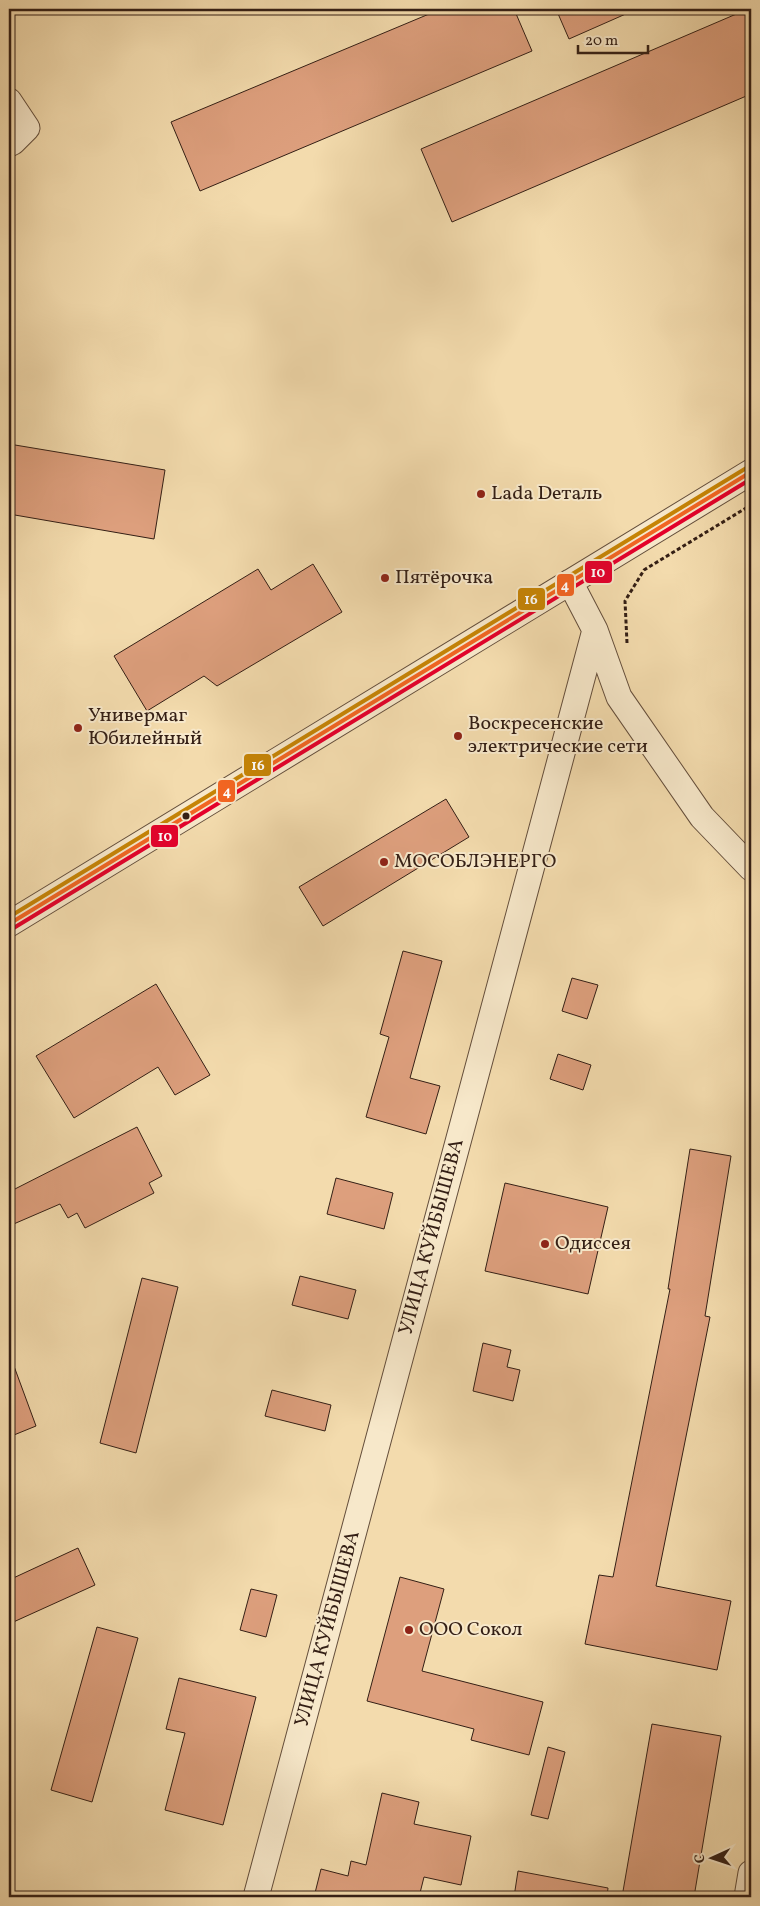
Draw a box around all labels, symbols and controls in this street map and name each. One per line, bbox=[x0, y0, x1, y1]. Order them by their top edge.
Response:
scale bar bbox=[578, 22, 648, 54]
text: 20 m bbox=[585, 31, 618, 52]
place label: Lada Dеталь bbox=[491, 480, 602, 508]
marker: Lada Dеталь bbox=[475, 488, 487, 500]
line badge: 10 bbox=[584, 560, 613, 584]
place label: Пятёрочка bbox=[395, 564, 493, 592]
text: 10 bbox=[591, 564, 605, 583]
marker: Пятёрочка bbox=[379, 572, 391, 584]
line badge: 4 bbox=[556, 573, 575, 597]
text: 4 bbox=[561, 577, 570, 596]
line badge: 16 bbox=[517, 587, 546, 611]
text: 16 bbox=[524, 591, 538, 610]
place label: Универмаг Юбилейный bbox=[88, 702, 202, 753]
place label: Воскресенские электрические сети bbox=[468, 710, 648, 761]
marker: Универмаг Юбилейный bbox=[72, 722, 84, 734]
marker: Воскресенские электрические сети bbox=[452, 730, 464, 742]
line badge: 16 bbox=[243, 753, 272, 777]
text: 16 bbox=[251, 757, 265, 776]
line badge: 4 bbox=[217, 779, 236, 803]
text: 4 bbox=[223, 783, 232, 802]
unlabelled marker bbox=[181, 811, 191, 821]
line badge: 10 bbox=[150, 824, 179, 848]
text: 10 bbox=[158, 828, 172, 847]
place label: МОСОБЛЭНЕРГО bbox=[394, 848, 556, 876]
marker: МОСОБЛЭНЕРГО bbox=[378, 856, 390, 868]
street label: УЛИЦА КУЙБЫШЕВА bbox=[392, 1136, 472, 1338]
place label: Одиссея bbox=[555, 1230, 631, 1258]
marker: Одиссея bbox=[539, 1238, 551, 1250]
street label: УЛИЦА КУЙБЫШЕВА bbox=[288, 1528, 368, 1730]
place label: ООО Сокол bbox=[419, 1616, 523, 1644]
marker: ООО Сокол bbox=[403, 1624, 415, 1636]
north arrow bbox=[688, 1834, 738, 1884]
text: С bbox=[691, 1854, 710, 1864]

